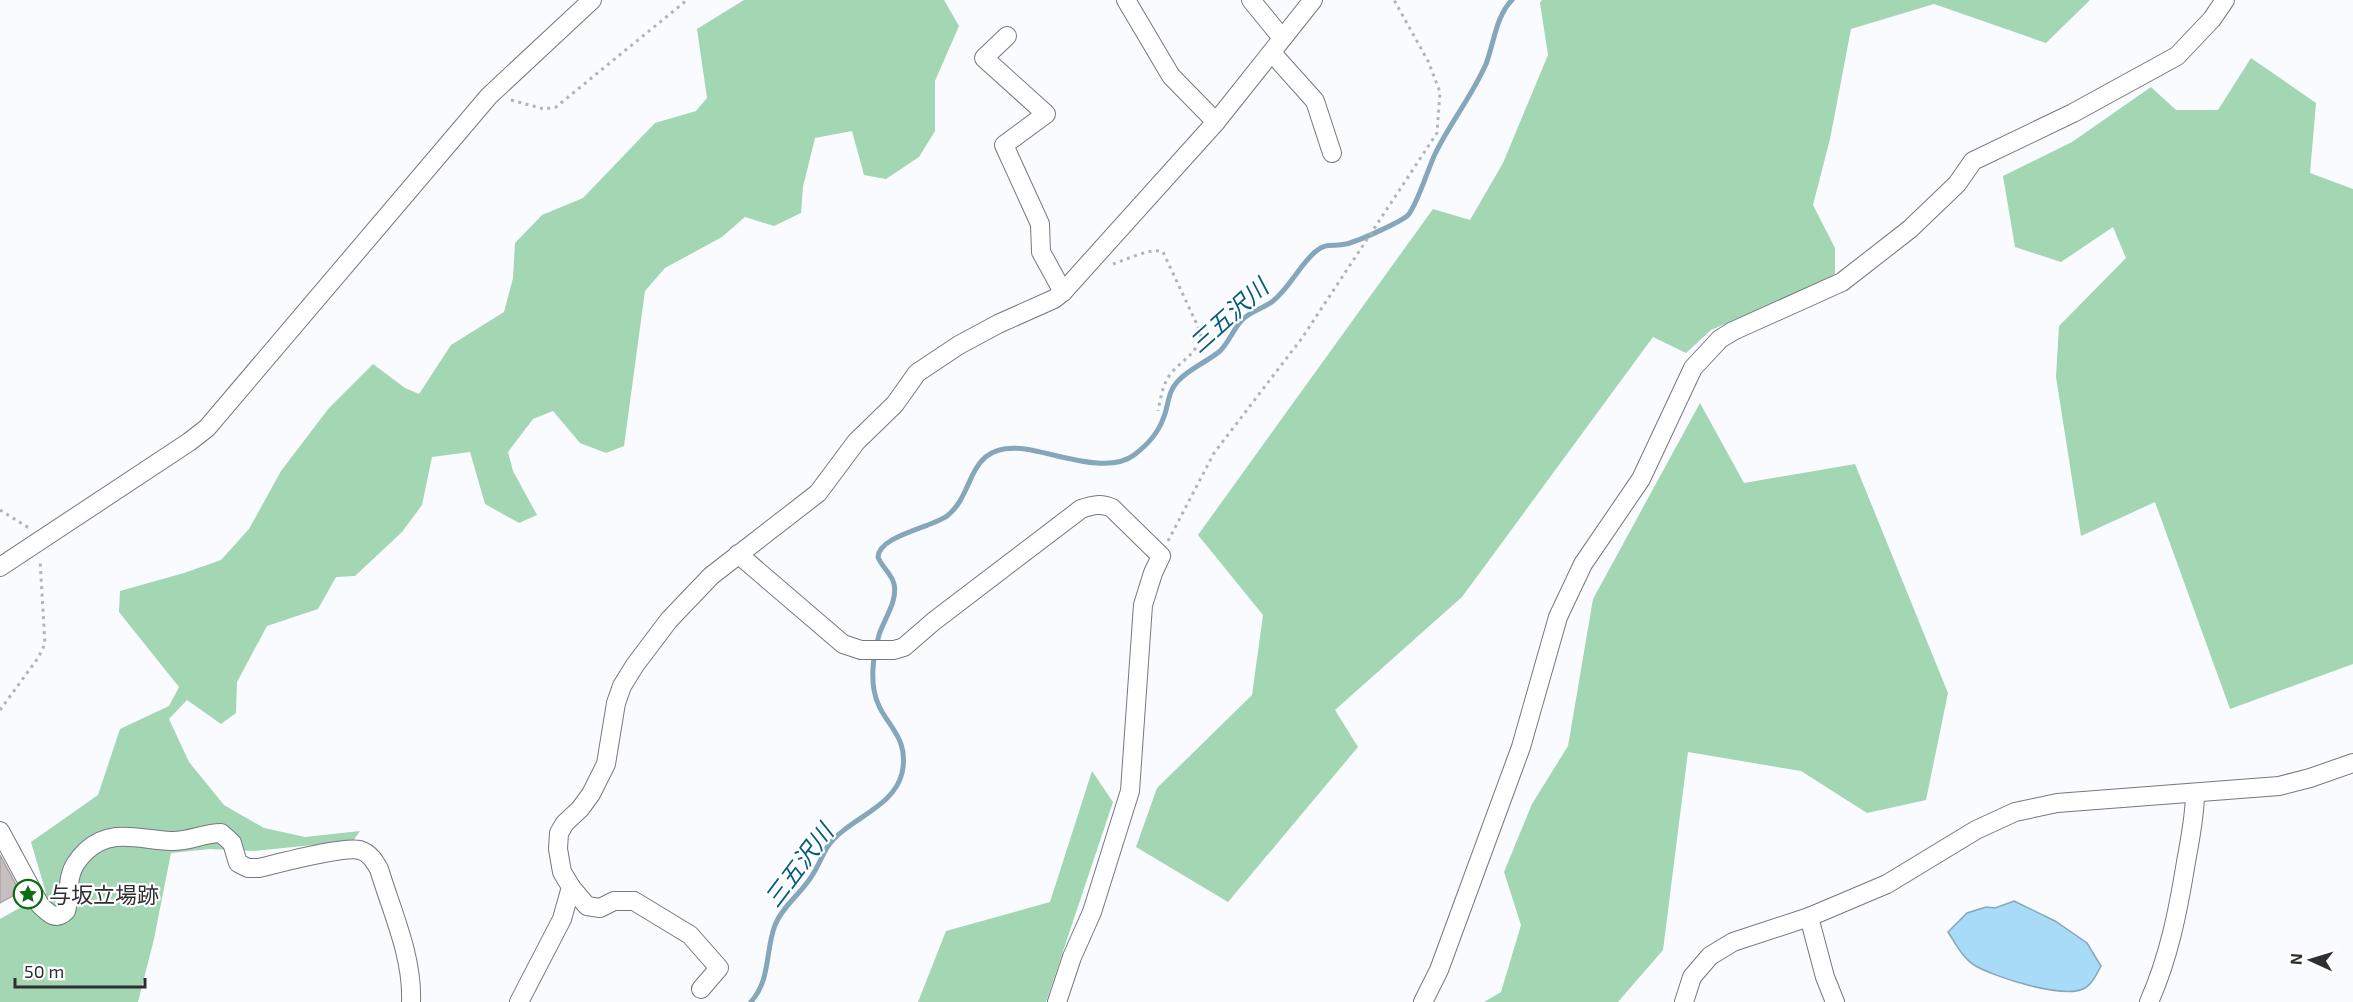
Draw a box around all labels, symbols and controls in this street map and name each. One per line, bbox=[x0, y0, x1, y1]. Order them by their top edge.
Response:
water label: 三五沢川 bbox=[1183, 270, 1276, 358]
water label: 三五沢川 bbox=[758, 816, 840, 912]
place icon: 与坂立場跡 bbox=[12, 878, 44, 910]
place label: 与坂立場跡 bbox=[49, 881, 159, 907]
north arrow bbox=[2281, 930, 2341, 990]
scale bar bbox=[15, 951, 146, 989]
text: N bbox=[2286, 952, 2305, 965]
text: 50 m bbox=[24, 960, 64, 982]

